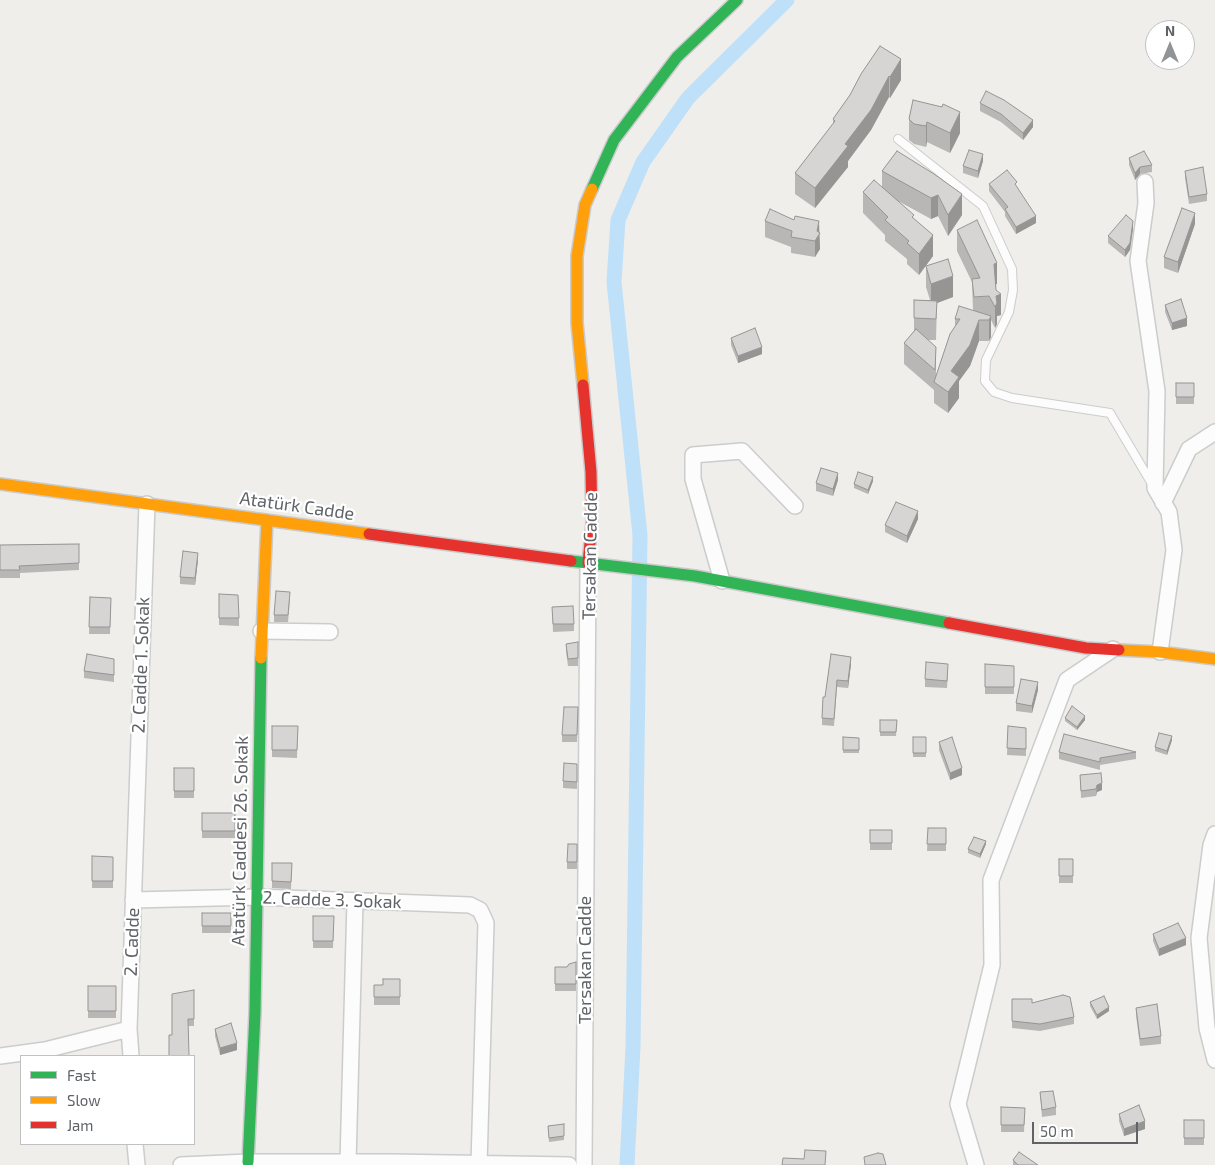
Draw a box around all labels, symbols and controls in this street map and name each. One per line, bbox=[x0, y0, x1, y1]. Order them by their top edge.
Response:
north arrow bbox=[1145, 20, 1195, 70]
text: N bbox=[1165, 22, 1175, 39]
street label: Atatürk Cadde bbox=[238, 487, 356, 525]
street label: Tersakan Cadde bbox=[578, 492, 602, 620]
street label: 2. Cadde 1. Sokak bbox=[128, 596, 154, 734]
street label: Atatürk Caddesi 26. Sokak bbox=[227, 736, 253, 946]
street label: 2. Cadde 3. Sokak bbox=[262, 887, 402, 913]
street label: Tersakan Cadde bbox=[574, 896, 596, 1024]
street label: 2. Cadde bbox=[120, 907, 144, 977]
legend bbox=[20, 1055, 195, 1145]
text: Fast bbox=[67, 1066, 96, 1084]
text: Slow bbox=[67, 1091, 101, 1109]
scale bar bbox=[1035, 1112, 1141, 1144]
text: Jam bbox=[67, 1116, 93, 1134]
text: 50 m bbox=[1040, 1122, 1074, 1140]

